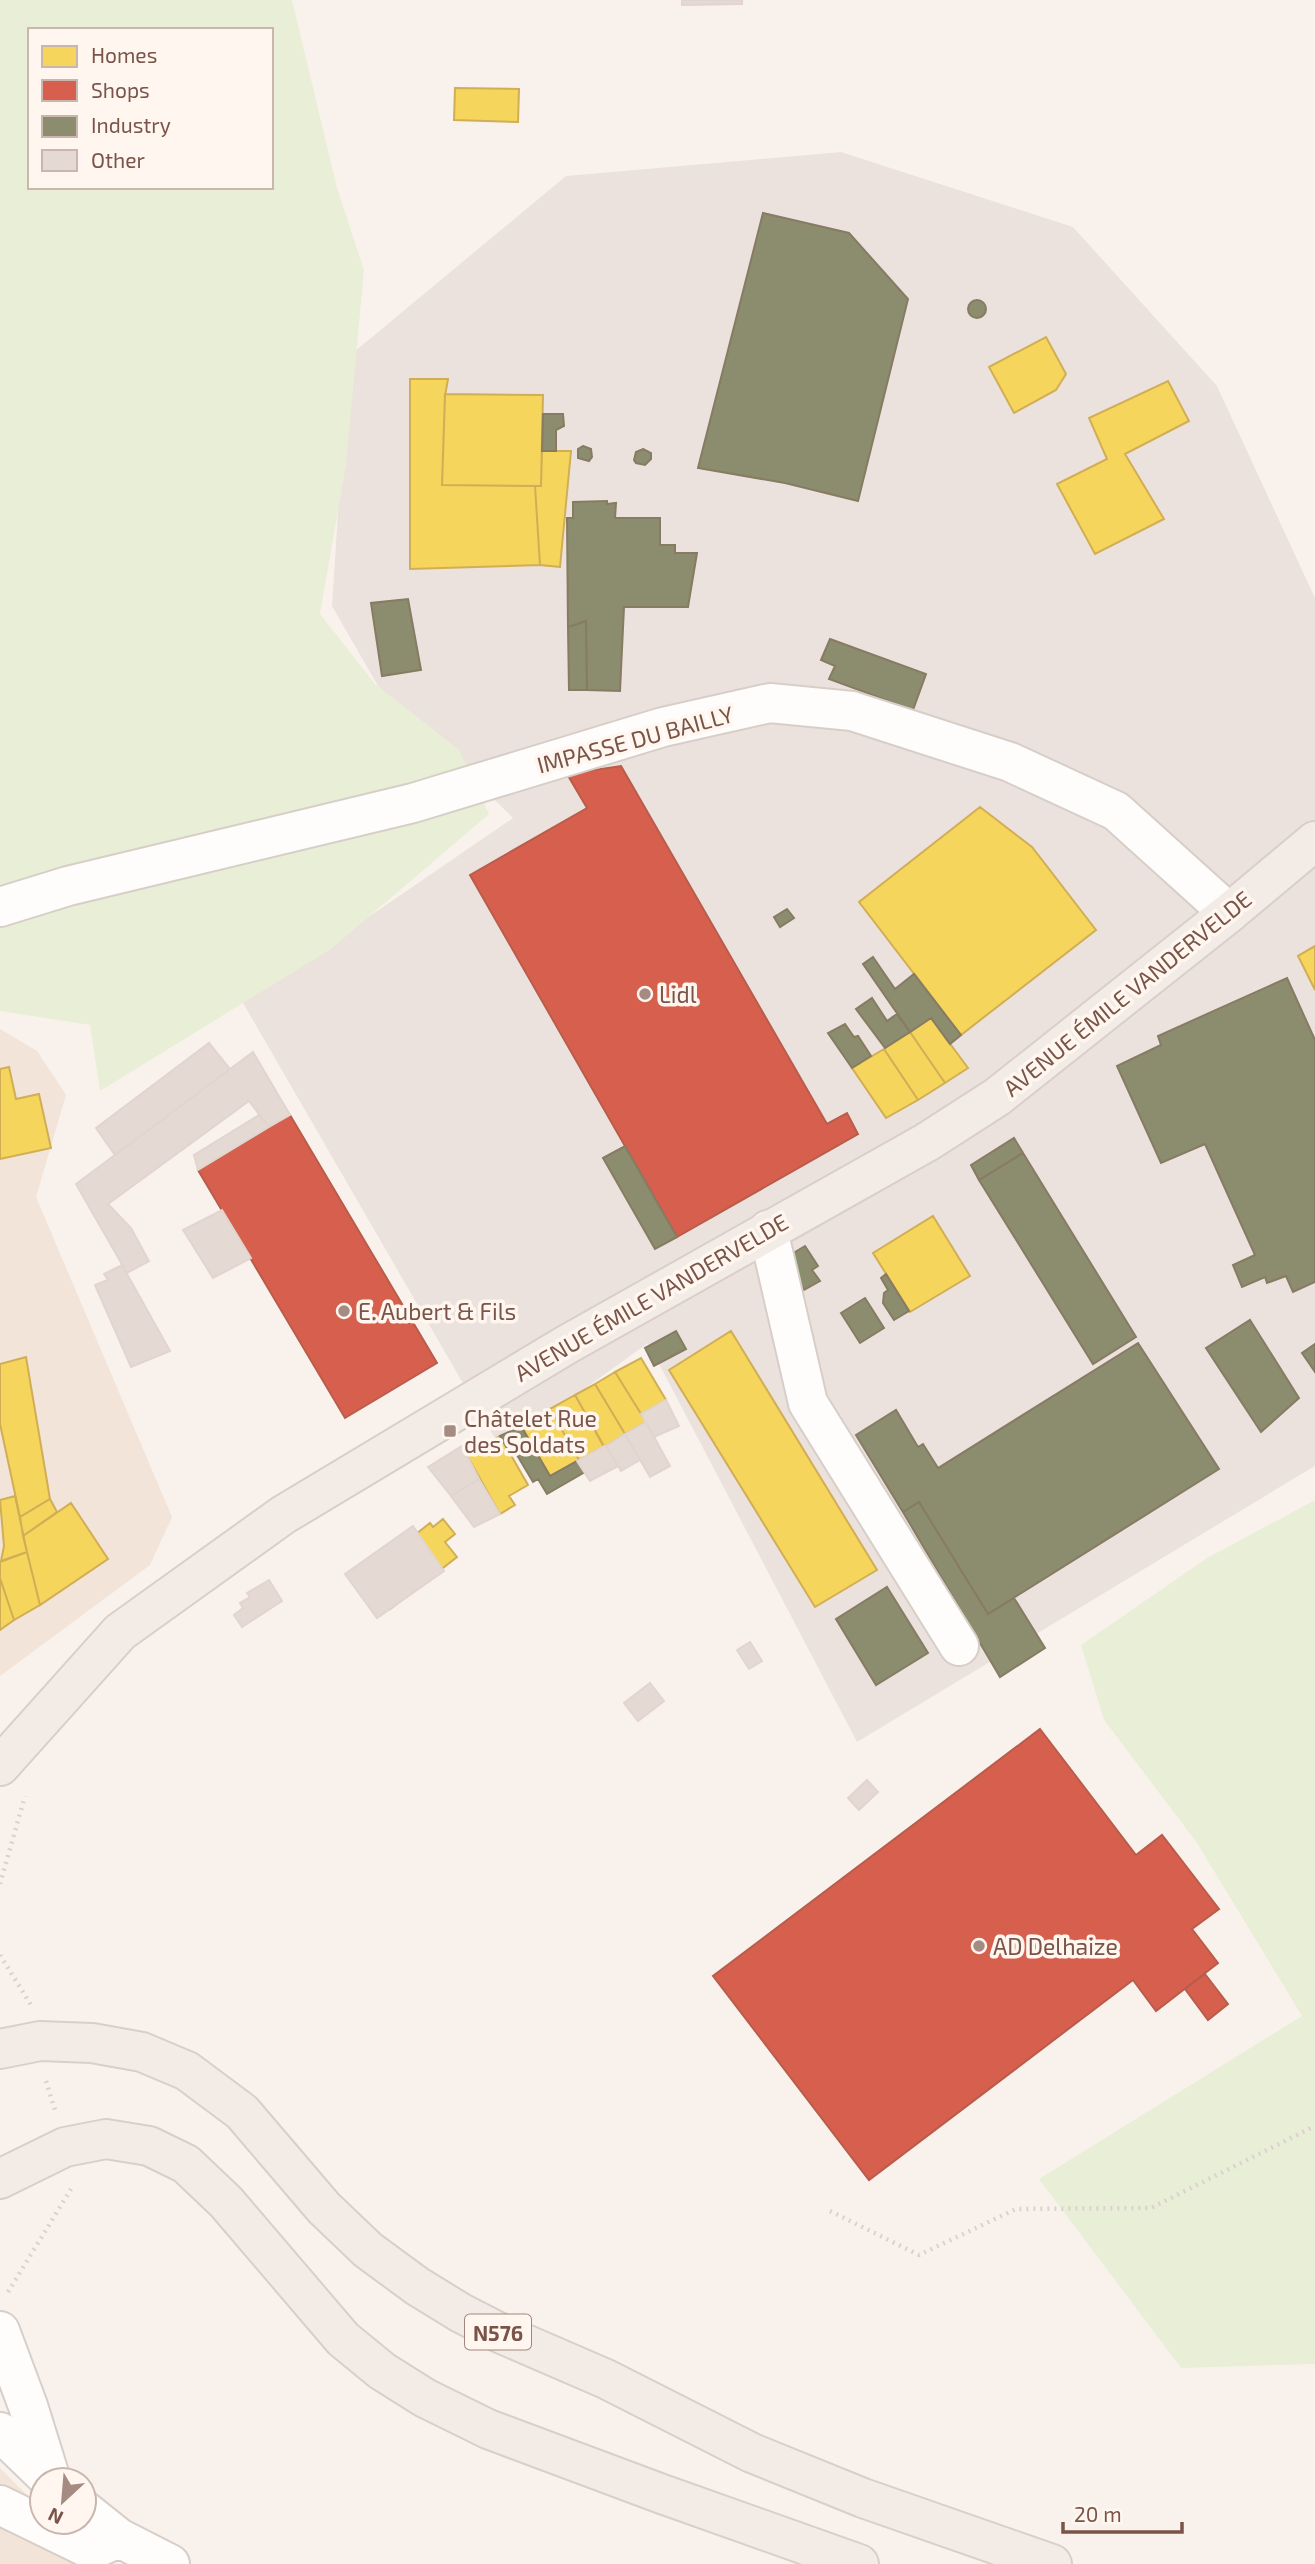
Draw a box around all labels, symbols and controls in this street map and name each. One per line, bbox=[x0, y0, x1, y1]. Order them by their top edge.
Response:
legend bbox=[28, 28, 273, 189]
text: Homes bbox=[91, 42, 157, 67]
text: Shops bbox=[91, 77, 150, 102]
text: Industry bbox=[91, 112, 171, 137]
text: Other bbox=[91, 147, 146, 172]
street label: IMPASSE DU BAILLY bbox=[534, 699, 736, 779]
street label: AVENUE ÉMILE VANDERVELDE bbox=[997, 884, 1257, 1102]
place label: Lidl bbox=[659, 980, 697, 1008]
marker: Lidl bbox=[637, 986, 653, 1002]
street label: AVENUE ÉMILE VANDERVELDE bbox=[509, 1207, 793, 1387]
place label: E. Aubert & Fils bbox=[358, 1297, 516, 1325]
marker: E. Aubert & Fils bbox=[336, 1303, 352, 1319]
place label: Châtelet Rue des Soldats bbox=[464, 1404, 597, 1458]
marker: Châtelet Rue des Soldats bbox=[442, 1423, 458, 1439]
place label: AD Delhaize bbox=[993, 1932, 1118, 1960]
marker: AD Delhaize bbox=[971, 1938, 987, 1954]
road number: N576 bbox=[465, 2314, 531, 2350]
north arrow bbox=[28, 2466, 98, 2536]
scale bar bbox=[1063, 2490, 1182, 2534]
text: 20 m bbox=[1074, 2501, 1122, 2526]
text: N bbox=[44, 2503, 67, 2530]

